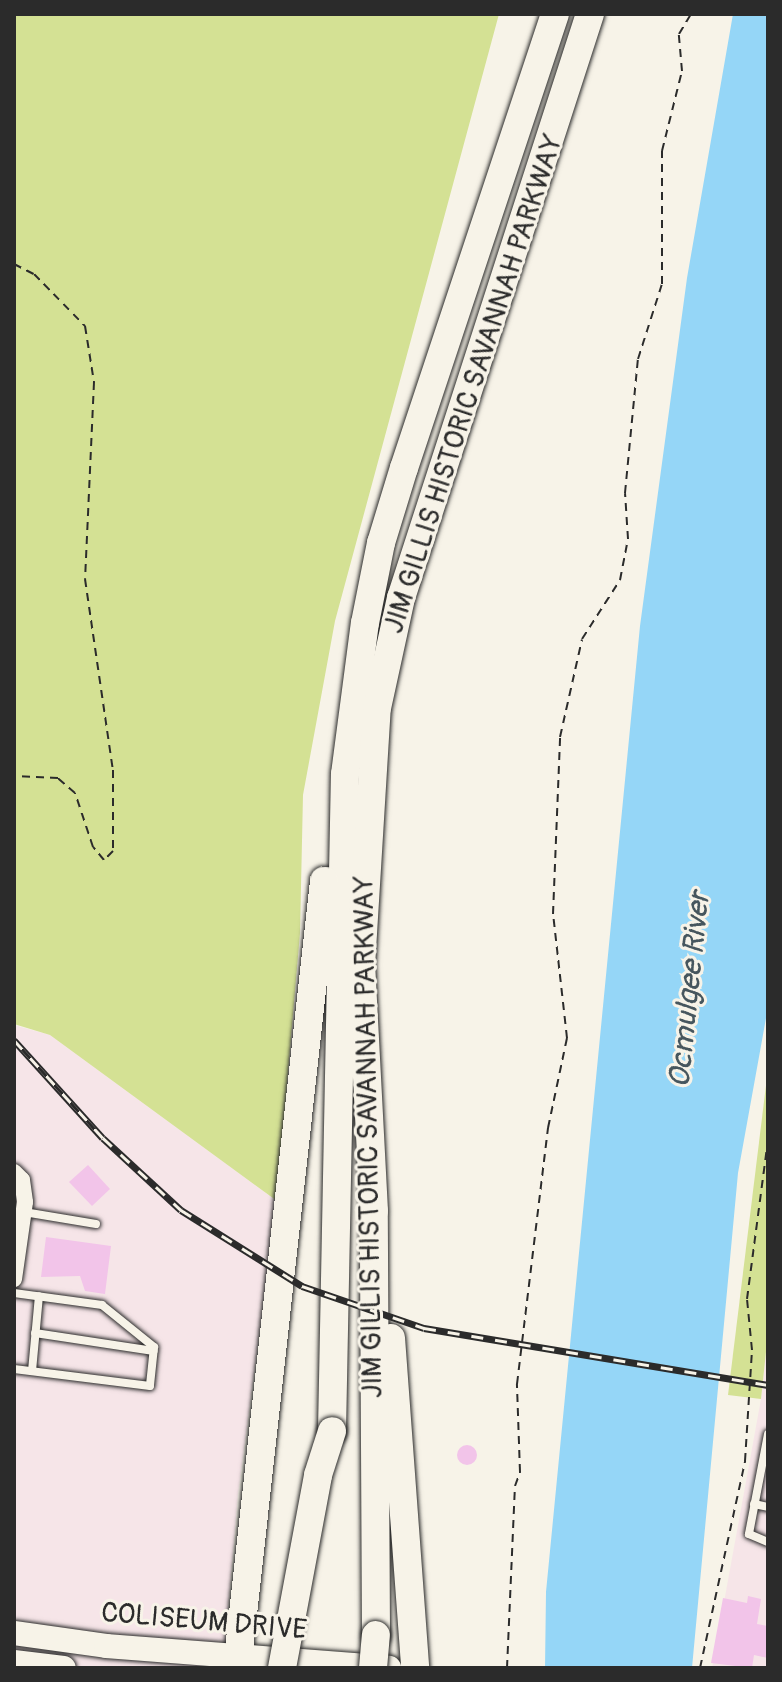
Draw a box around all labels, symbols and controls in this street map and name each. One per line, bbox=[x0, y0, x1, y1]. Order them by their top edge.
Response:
street label: JIM GILLIS HISTORIC SAVANNAH PARKWAY bbox=[377, 130, 571, 638]
street label: JIM GILLIS HISTORIC SAVANNAH PARKWAY bbox=[348, 876, 390, 1398]
water label: Ocmulgee River bbox=[662, 890, 718, 1090]
street label: COLISEUM DRIVE bbox=[100, 1596, 308, 1648]

